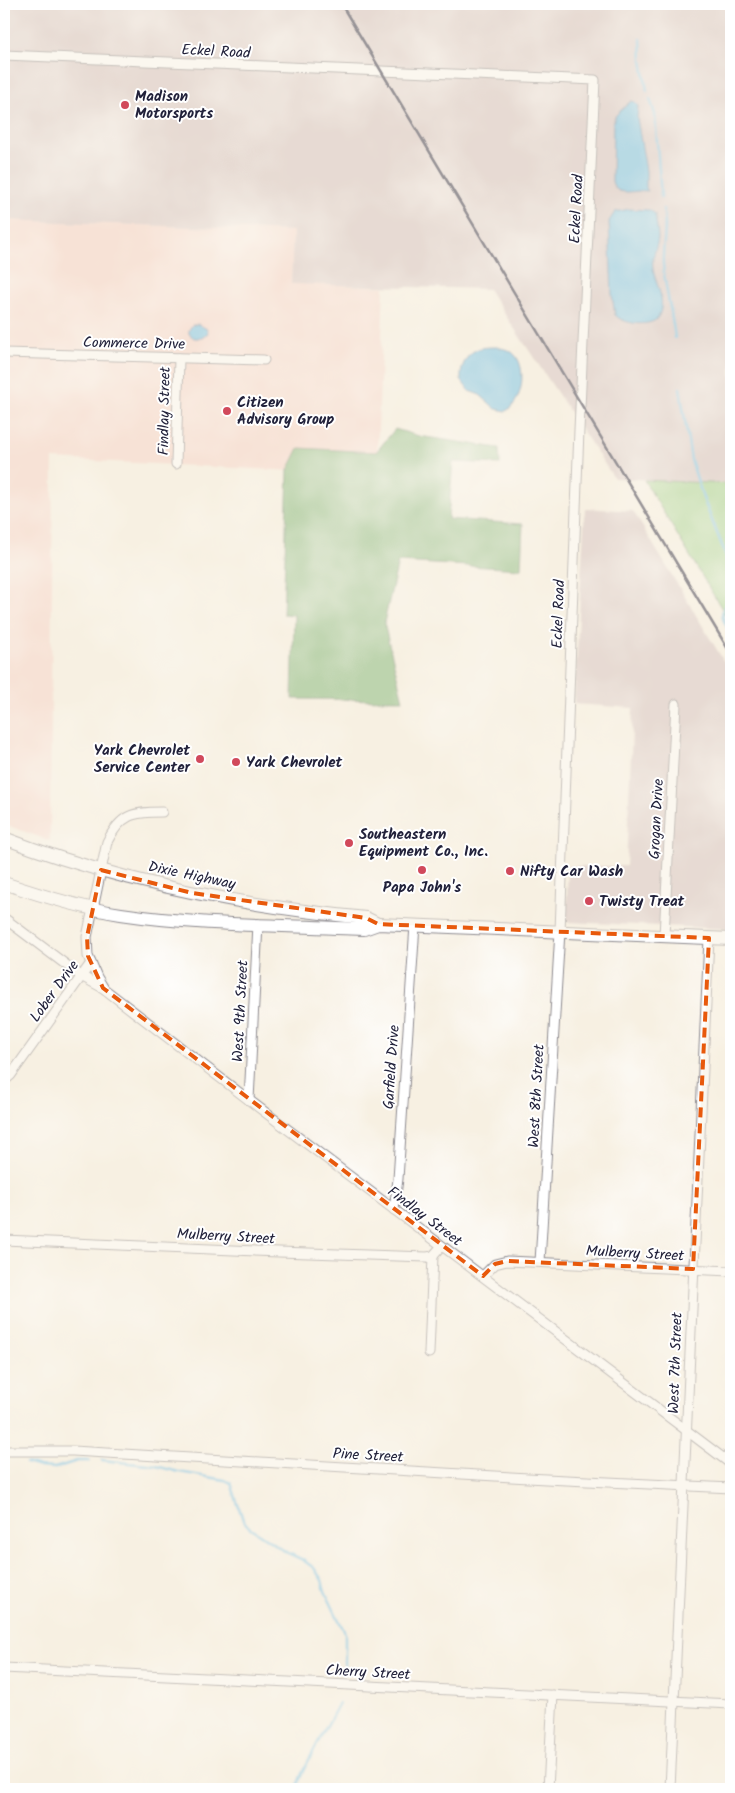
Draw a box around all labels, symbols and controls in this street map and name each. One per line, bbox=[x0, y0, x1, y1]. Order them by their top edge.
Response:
street label: Eckel Road bbox=[181, 38, 252, 66]
place label: Madison Motorsports bbox=[135, 85, 213, 126]
marker: Madison Motorsports bbox=[119, 99, 131, 111]
street label: Eckel Road bbox=[563, 173, 591, 244]
street label: Commerce Drive bbox=[83, 331, 185, 357]
street label: Findlay Street bbox=[152, 366, 178, 456]
place label: Citizen Advisory Group bbox=[237, 391, 334, 432]
marker: Citizen Advisory Group bbox=[221, 405, 233, 417]
street label: Eckel Road bbox=[546, 579, 572, 649]
place label: Yark Chevrolet Service Center bbox=[94, 739, 191, 780]
place label: Yark Chevrolet bbox=[246, 751, 343, 775]
marker: Yark Chevrolet Service Center bbox=[194, 753, 206, 765]
marker: Yark Chevrolet bbox=[230, 756, 242, 768]
street label: Grogan Drive bbox=[643, 778, 671, 860]
place label: Southeastern Equipment Co., Inc. bbox=[359, 823, 488, 864]
marker: Southeastern Equipment Co., Inc. bbox=[343, 837, 355, 849]
street label: Dixie Highway bbox=[146, 855, 239, 897]
place label: Nifty Car Wash bbox=[520, 860, 623, 884]
marker: Papa John's bbox=[416, 864, 428, 876]
marker: Nifty Car Wash bbox=[504, 865, 516, 877]
place label: Papa John's bbox=[383, 876, 461, 900]
place label: Twisty Treat bbox=[599, 890, 685, 914]
marker: Twisty Treat bbox=[583, 895, 595, 907]
street label: Lober Drive bbox=[24, 955, 86, 1028]
street label: West 9th Street bbox=[226, 959, 256, 1063]
street label: Garfield Drive bbox=[377, 1024, 407, 1110]
street label: West 8th Street bbox=[522, 1043, 552, 1148]
street label: Findlay Street bbox=[382, 1181, 467, 1253]
street label: Mulberry Street bbox=[176, 1222, 276, 1252]
street label: Mulberry Street bbox=[585, 1239, 685, 1269]
street label: West 7th Street bbox=[662, 1312, 690, 1414]
street label: Pine Street bbox=[332, 1442, 404, 1470]
street label: Cherry Street bbox=[325, 1659, 411, 1687]

